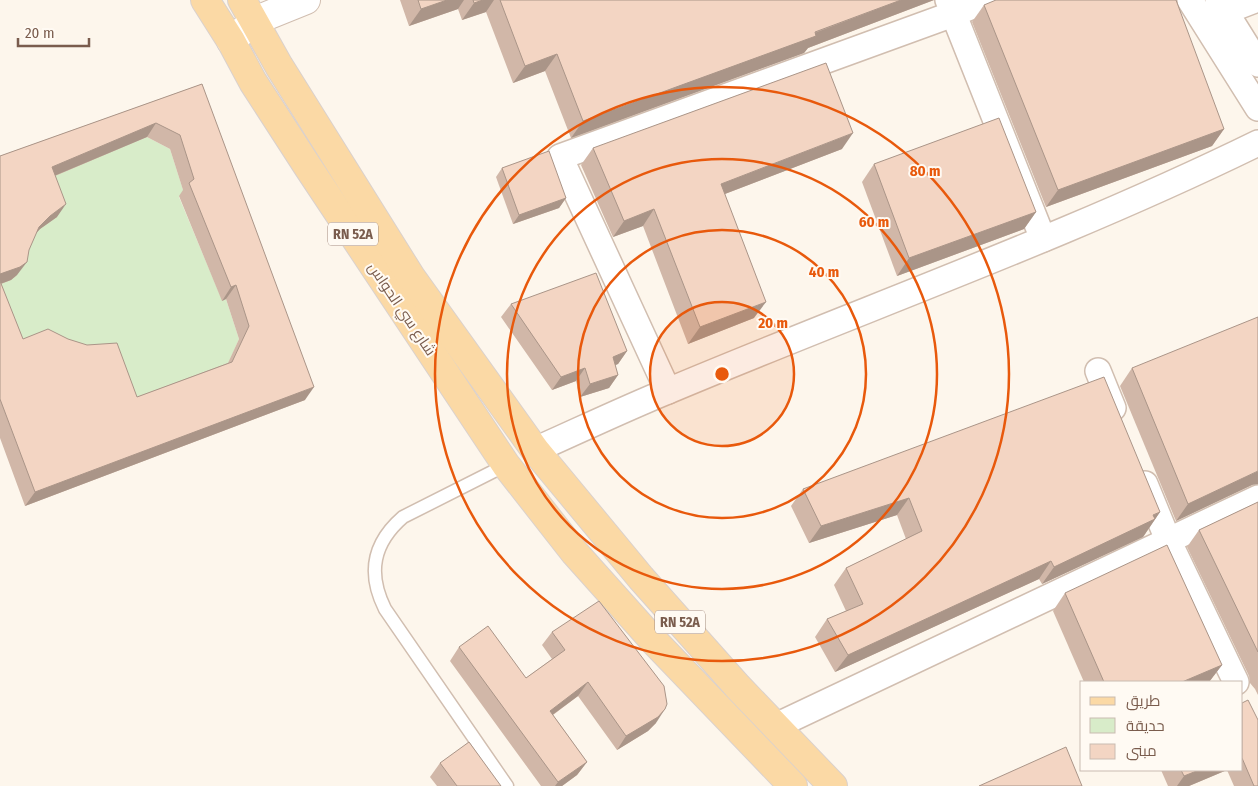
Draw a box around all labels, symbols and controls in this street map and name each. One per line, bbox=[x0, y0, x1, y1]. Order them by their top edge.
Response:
scale bar bbox=[18, 15, 89, 47]
text: 20 m bbox=[25, 24, 55, 42]
text: 80 m bbox=[910, 162, 940, 180]
text: 60 m bbox=[859, 213, 889, 231]
road number: RN 52A bbox=[328, 222, 378, 245]
street label: شارع سي الحواس bbox=[362, 259, 440, 361]
text: 40 m bbox=[809, 263, 839, 281]
text: 20 m bbox=[757, 314, 788, 332]
centre of rings bbox=[713, 365, 731, 383]
road number: RN 52A bbox=[655, 610, 705, 634]
legend bbox=[1080, 681, 1243, 771]
text: طريق bbox=[1126, 692, 1160, 711]
text: حديقة bbox=[1126, 717, 1165, 735]
text: مبنى bbox=[1126, 742, 1157, 761]

